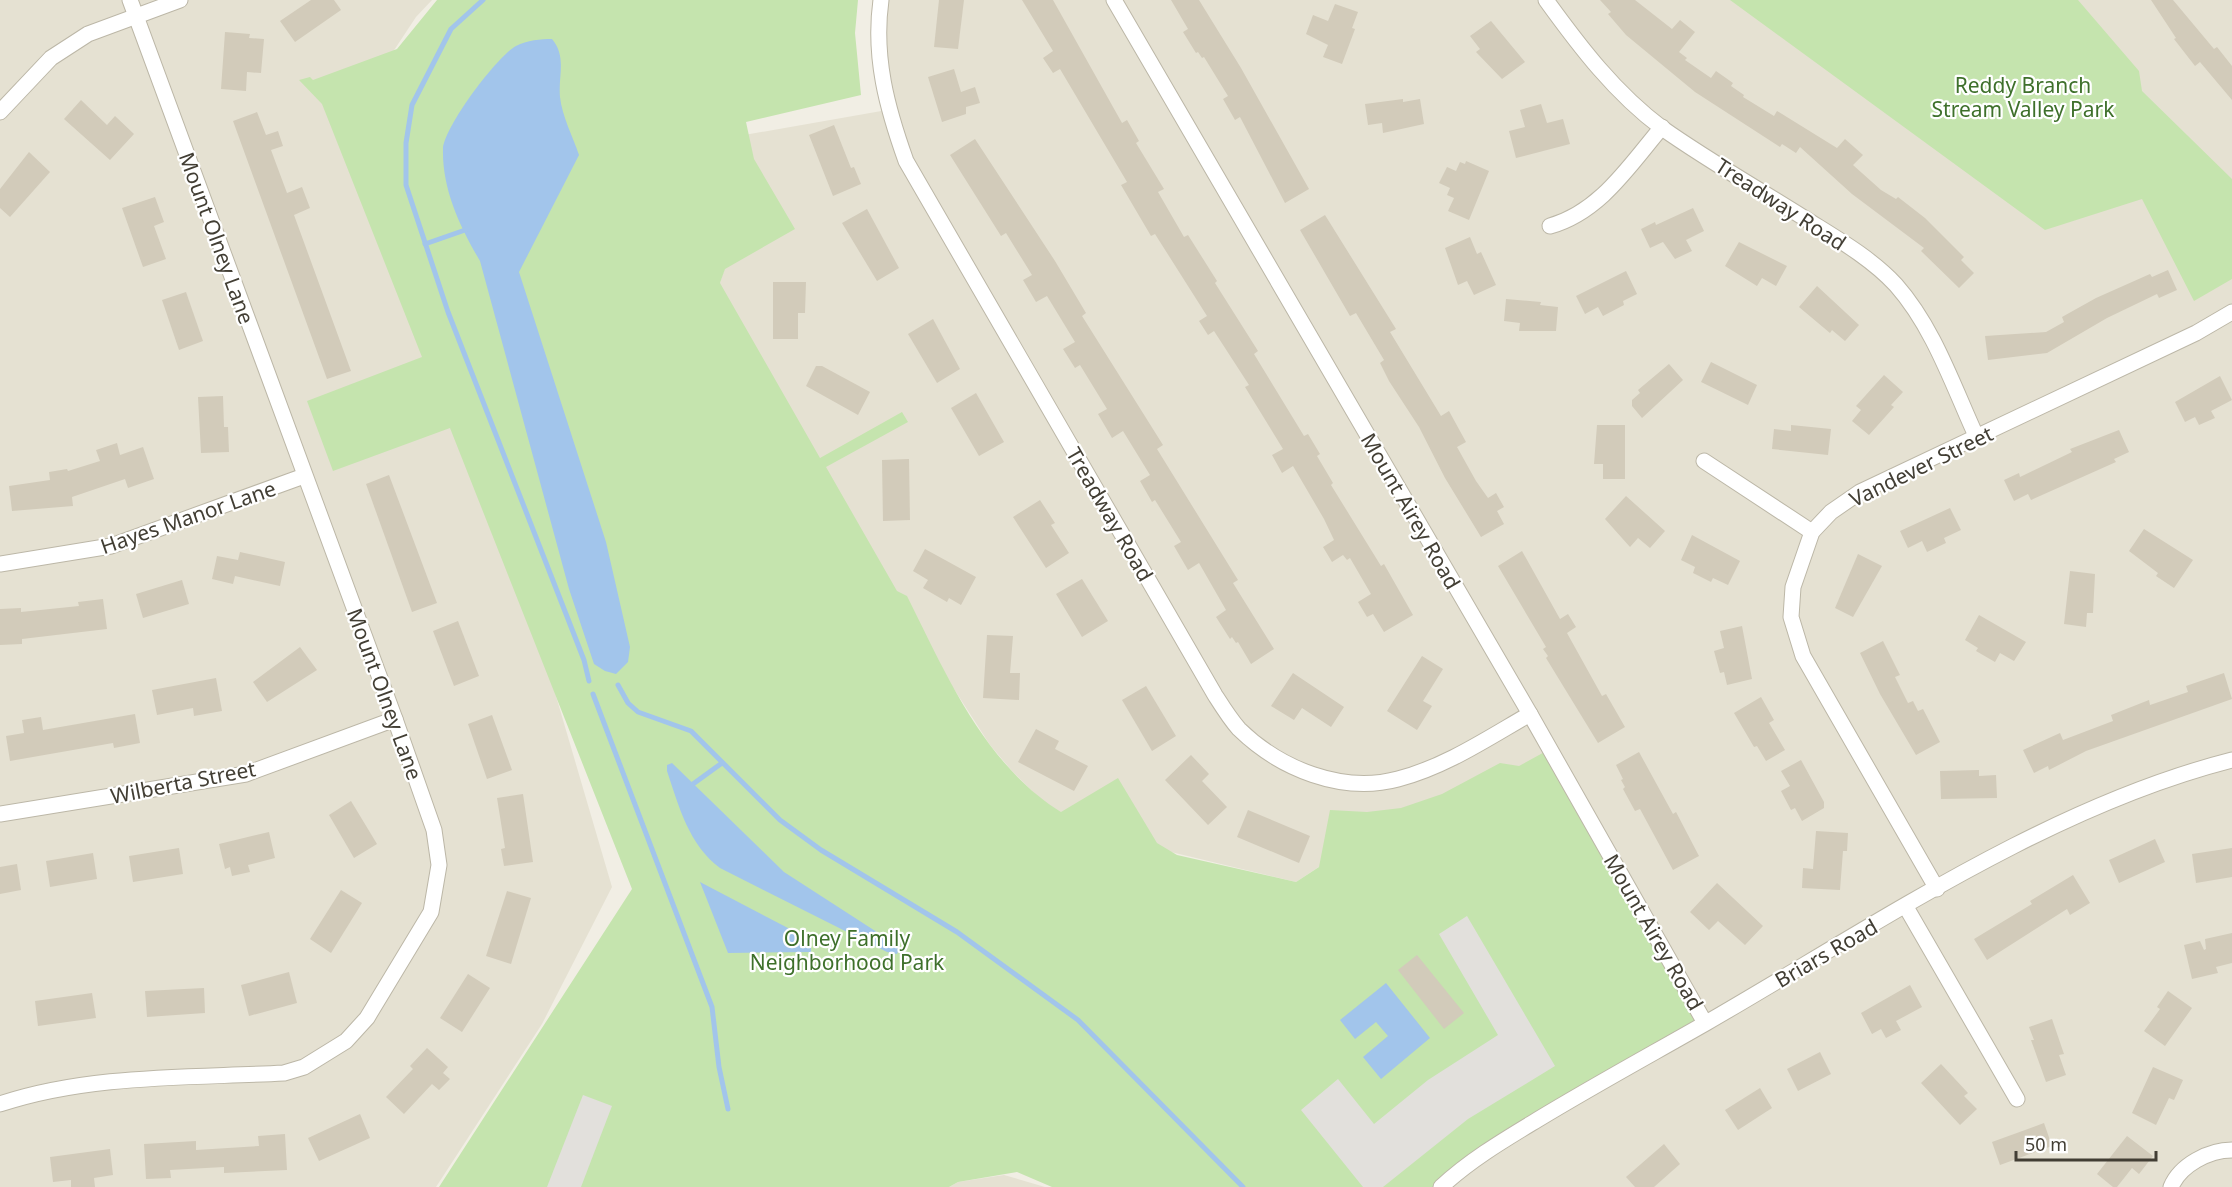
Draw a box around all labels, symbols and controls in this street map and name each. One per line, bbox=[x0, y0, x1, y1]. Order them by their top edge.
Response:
park label: Reddy Branch Stream Valley Park bbox=[1932, 71, 2115, 123]
street label: Mount Olney Lane bbox=[173, 148, 261, 328]
street label: Treadway Road bbox=[1710, 151, 1852, 257]
street label: Vandever Street bbox=[1845, 419, 1998, 513]
street label: Mount Airey Road bbox=[1355, 428, 1467, 594]
street label: Treadway Road bbox=[1060, 442, 1160, 586]
street label: Hayes Manor Lane bbox=[97, 474, 279, 560]
street label: Mount Olney Lane bbox=[341, 604, 429, 784]
street label: Wilberta Street bbox=[108, 754, 258, 810]
street label: Mount Airey Road bbox=[1598, 849, 1710, 1015]
street label: Briars Road bbox=[1770, 912, 1882, 994]
park label: Olney Family Neighborhood Park bbox=[750, 924, 945, 976]
scale bar bbox=[2016, 1124, 2156, 1162]
text: 50 m bbox=[2025, 1132, 2067, 1156]

